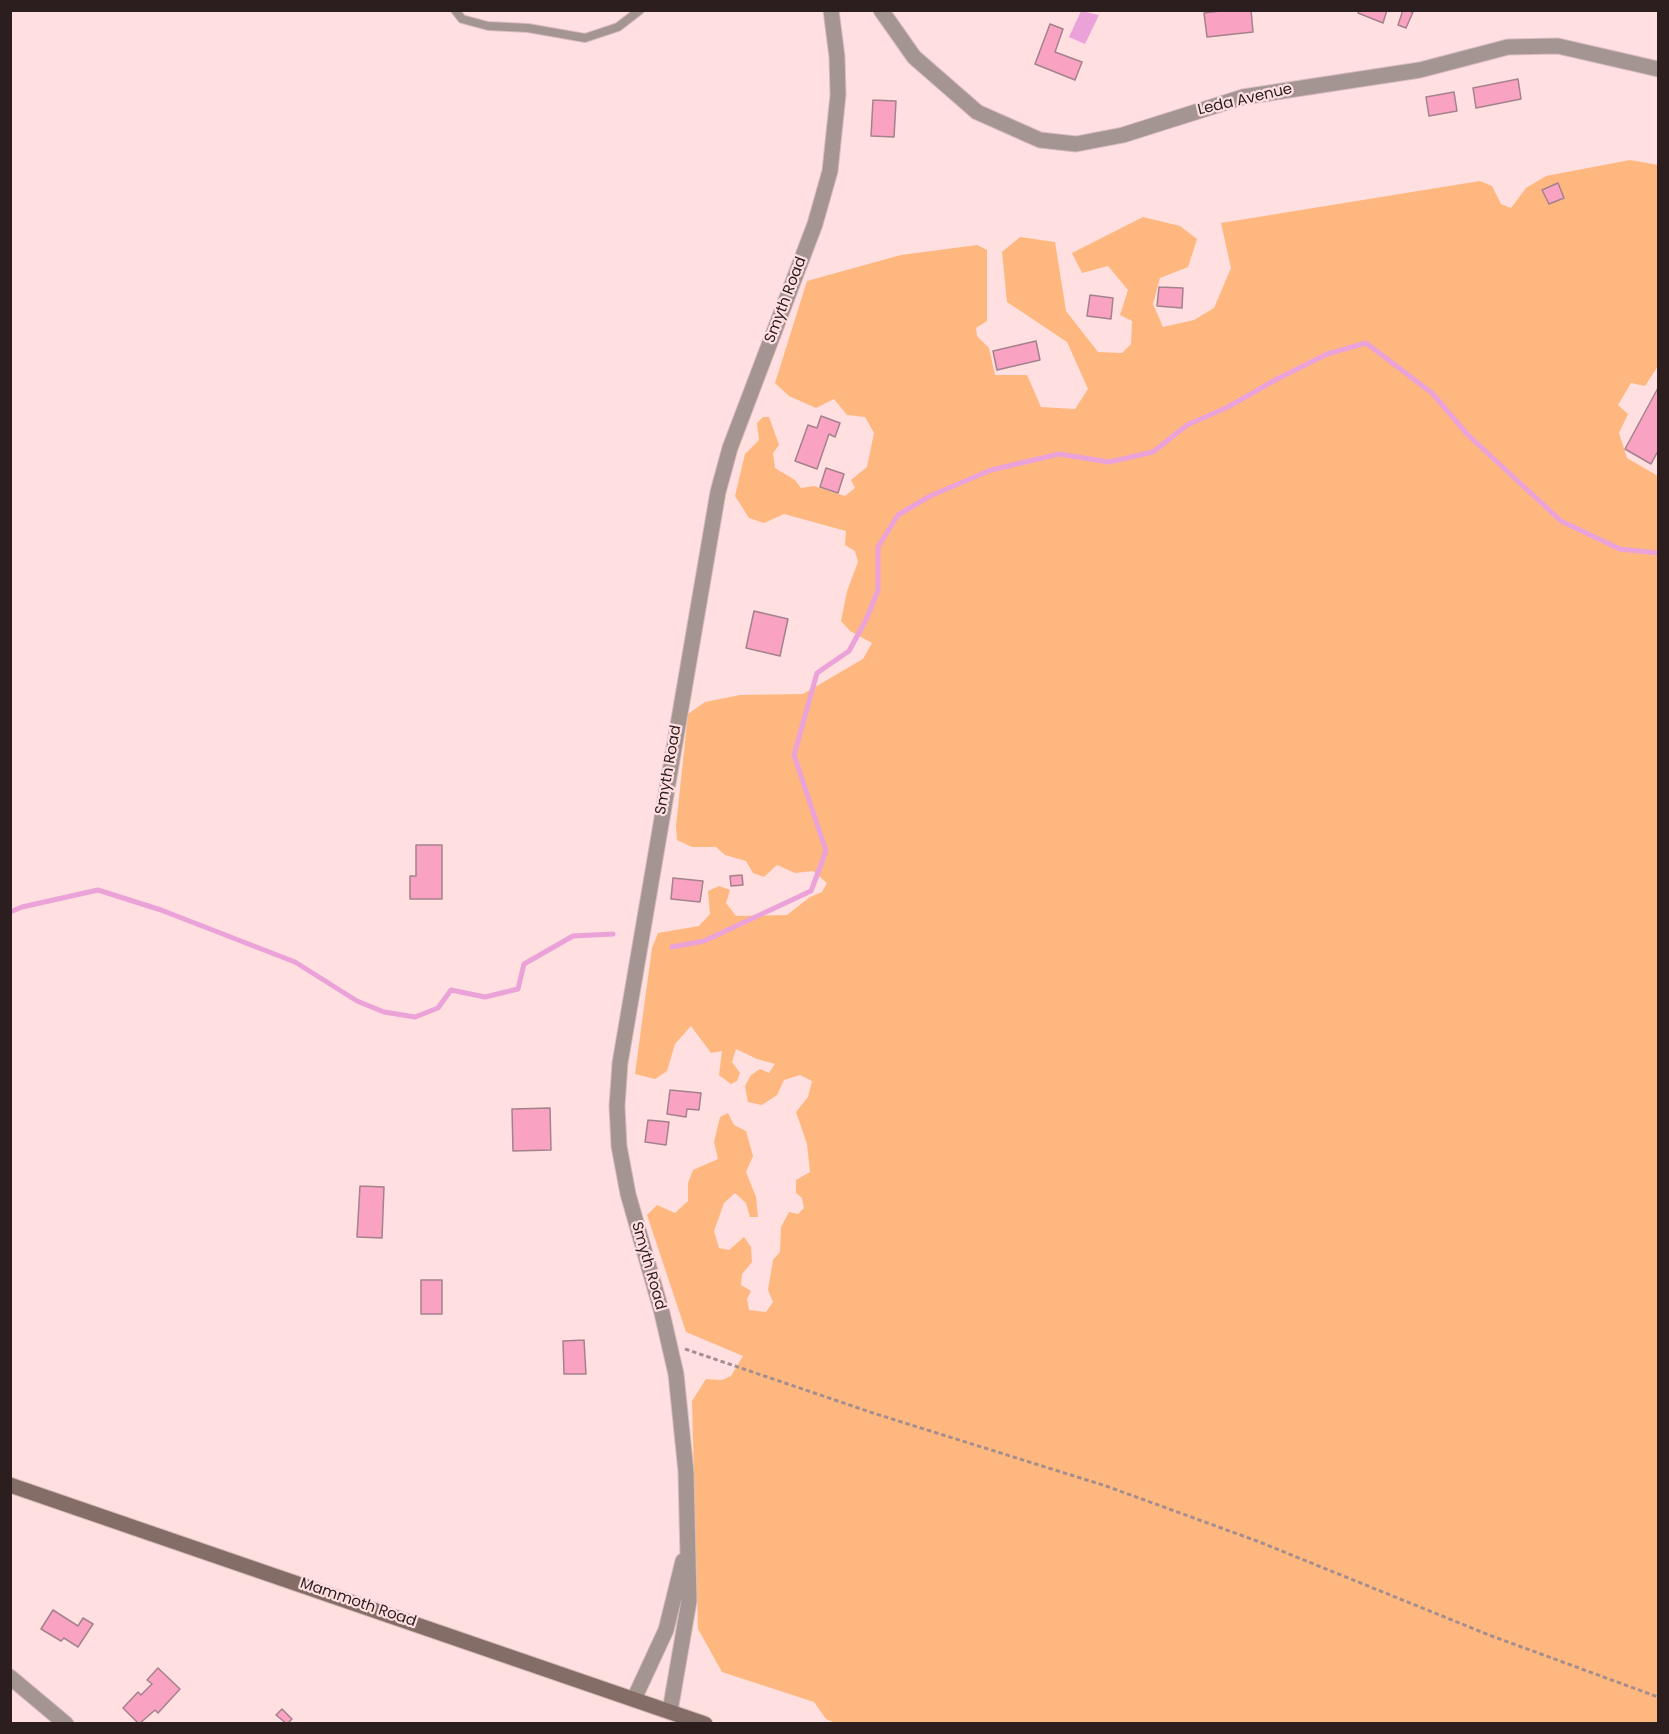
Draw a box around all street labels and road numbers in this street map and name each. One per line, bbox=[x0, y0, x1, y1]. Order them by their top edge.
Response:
street label: Leda Avenue bbox=[1196, 80, 1294, 120]
street label: Smyth Road bbox=[761, 254, 811, 346]
street label: Smyth Road bbox=[652, 724, 686, 816]
street label: Smyth Road bbox=[627, 1220, 669, 1312]
street label: Mammoth Road bbox=[298, 1575, 418, 1631]

